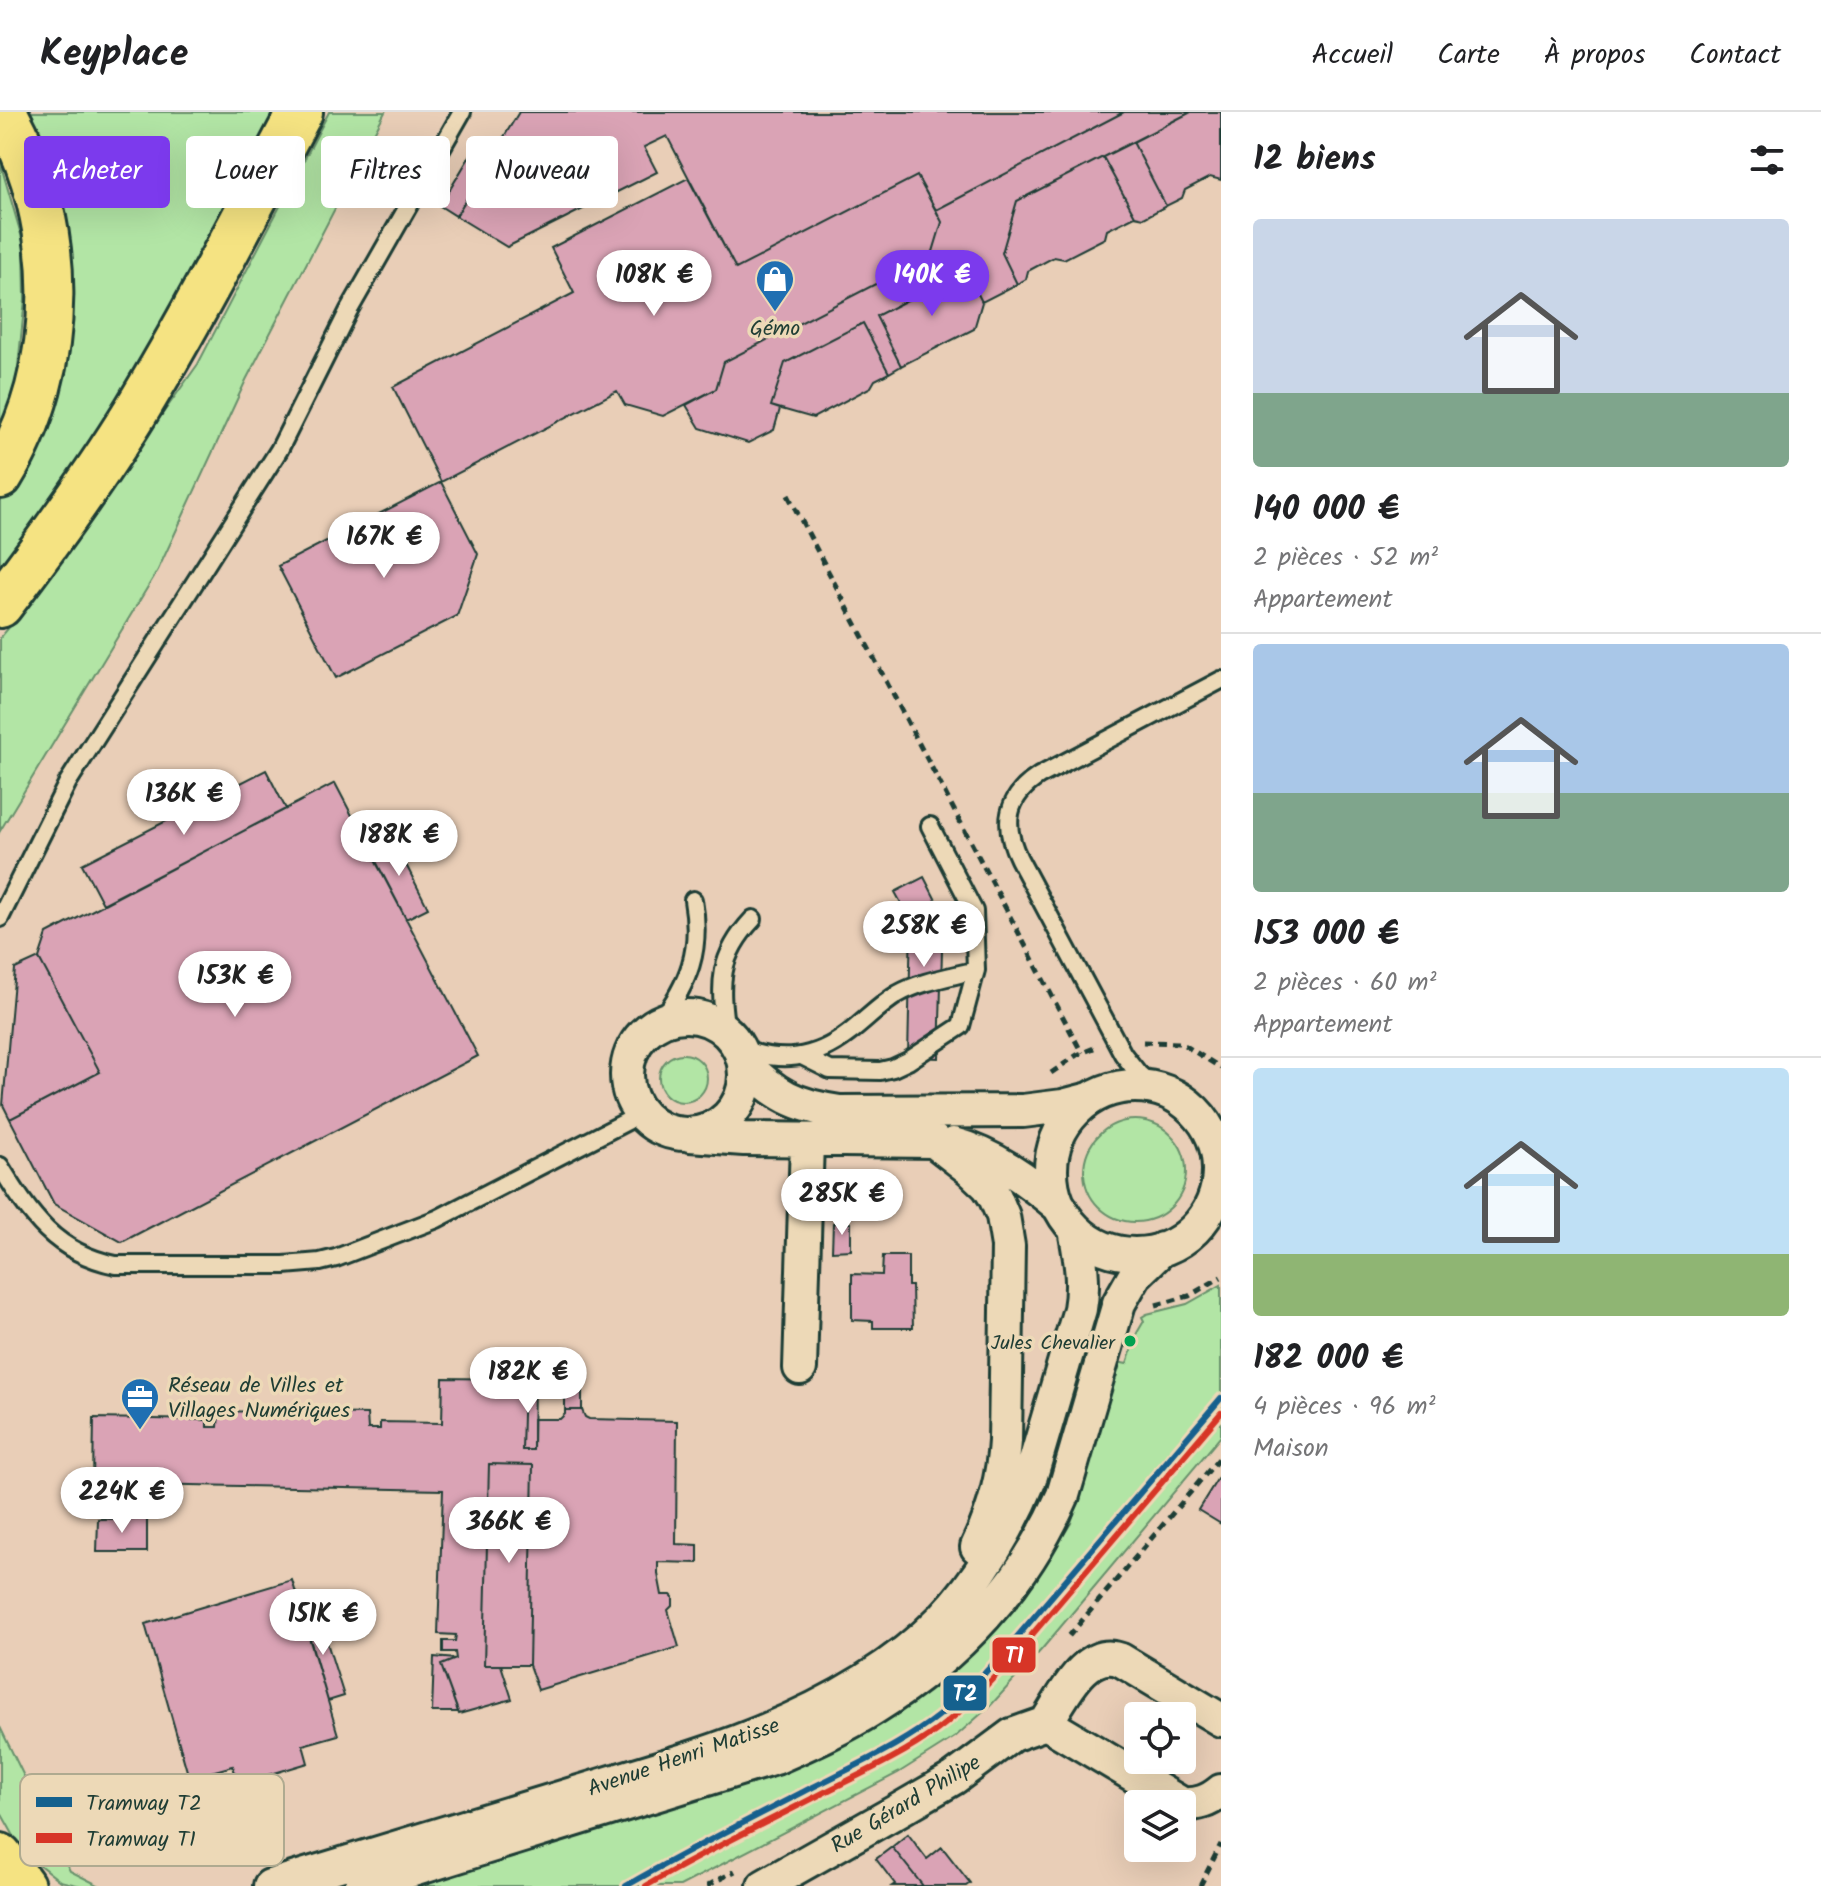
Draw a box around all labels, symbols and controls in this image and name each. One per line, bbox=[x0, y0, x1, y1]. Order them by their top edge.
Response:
text: Keyplace bbox=[40, 25, 188, 85]
text: Accueil bbox=[1312, 33, 1393, 78]
text: Carte bbox=[1437, 33, 1500, 78]
text: À propos bbox=[1544, 33, 1645, 78]
text: Contact bbox=[1689, 33, 1781, 78]
text: 12 biens bbox=[1253, 133, 1376, 187]
chip: Acheter bbox=[24, 136, 170, 208]
chip: Louer bbox=[186, 136, 305, 208]
chip: Filtres bbox=[321, 136, 450, 208]
chip: Nouveau bbox=[466, 136, 618, 208]
icon: filters bbox=[1745, 138, 1789, 182]
pin: 108K € bbox=[589, 250, 719, 318]
pin: 140K € bbox=[867, 250, 997, 318]
text: 108K € bbox=[615, 255, 693, 297]
text: 140K € bbox=[893, 255, 971, 297]
shop icon: Gémo bbox=[754, 258, 796, 313]
icon: home bbox=[1449, 271, 1593, 415]
place label: Gémo bbox=[750, 312, 800, 347]
text: 140 000 € bbox=[1253, 483, 1399, 537]
pin: 167K € bbox=[319, 512, 449, 580]
text: 167K € bbox=[346, 517, 422, 559]
text: 2 pièces · 52 m² bbox=[1253, 537, 1438, 579]
text: Appartement bbox=[1253, 579, 1393, 621]
icon: home bbox=[1449, 696, 1593, 840]
pin: 136K € bbox=[119, 769, 249, 837]
text: 136K € bbox=[145, 774, 223, 816]
pin: 188K € bbox=[334, 810, 464, 878]
text: 188K € bbox=[359, 815, 439, 857]
pin: 258K € bbox=[859, 901, 989, 969]
text: 258K € bbox=[881, 906, 967, 948]
text: 153 000 € bbox=[1253, 908, 1399, 962]
pin: 153K € bbox=[170, 951, 300, 1019]
text: 153K € bbox=[196, 956, 274, 998]
text: 2 pièces · 60 m² bbox=[1253, 962, 1436, 1004]
text: Appartement bbox=[1253, 1004, 1393, 1046]
icon: home bbox=[1449, 1120, 1593, 1264]
pin: 285K € bbox=[777, 1169, 907, 1237]
text: 285K € bbox=[799, 1174, 885, 1216]
place label: Jules Chevalier bbox=[991, 1328, 1116, 1360]
text: 182 000 € bbox=[1253, 1332, 1403, 1386]
marker: Jules Chevalier bbox=[1122, 1333, 1138, 1349]
pin: 182K € bbox=[463, 1347, 593, 1415]
text: 182K € bbox=[488, 1352, 568, 1394]
place label: Réseau de Villes et Villages Numériques bbox=[168, 1369, 351, 1429]
office icon: Réseau de Villes et Villages Numériques bbox=[119, 1376, 161, 1431]
text: 4 pièces · 96 m² bbox=[1253, 1386, 1435, 1428]
text: Maison bbox=[1253, 1428, 1329, 1470]
pin: 224K € bbox=[57, 1467, 187, 1535]
text: 224K € bbox=[79, 1472, 165, 1514]
pin: 366K € bbox=[444, 1497, 574, 1565]
text: 366K € bbox=[467, 1502, 551, 1544]
pin: 151K € bbox=[258, 1589, 388, 1657]
text: 151K € bbox=[287, 1594, 359, 1636]
line badge: T1 bbox=[991, 1636, 1037, 1674]
text: T1 bbox=[1005, 1640, 1024, 1675]
line badge: T2 bbox=[942, 1674, 988, 1712]
text: T2 bbox=[953, 1678, 977, 1713]
map controls bbox=[1124, 1702, 1196, 1862]
button: locate bbox=[1124, 1702, 1196, 1774]
street label: Avenue Henri Matisse bbox=[583, 1709, 785, 1808]
street label: Rue Gérard Philipe bbox=[824, 1746, 988, 1864]
legend bbox=[20, 1774, 284, 1866]
text: Tramway T2 bbox=[86, 1787, 202, 1822]
button: layers bbox=[1124, 1790, 1196, 1862]
text: Tramway T1 bbox=[86, 1823, 196, 1858]

